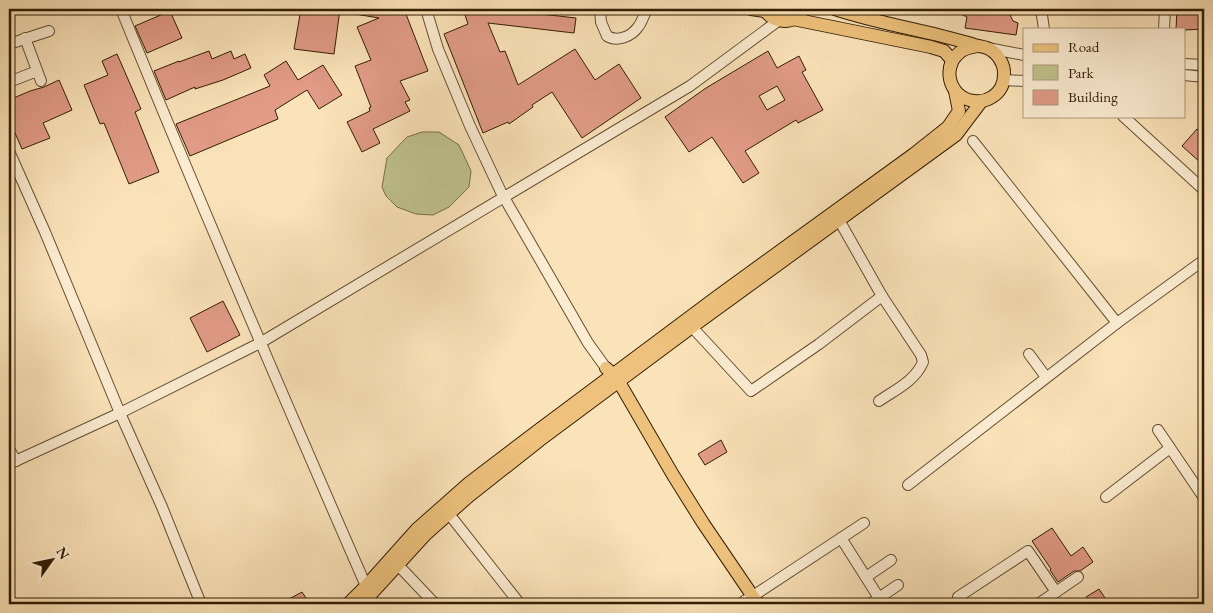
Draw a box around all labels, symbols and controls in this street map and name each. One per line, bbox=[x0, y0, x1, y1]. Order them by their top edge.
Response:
legend bbox=[1023, 28, 1186, 118]
text: Road bbox=[1068, 37, 1100, 56]
text: Park bbox=[1068, 63, 1095, 82]
text: Building bbox=[1068, 87, 1118, 106]
north arrow bbox=[28, 536, 78, 586]
text: N bbox=[52, 543, 74, 563]

